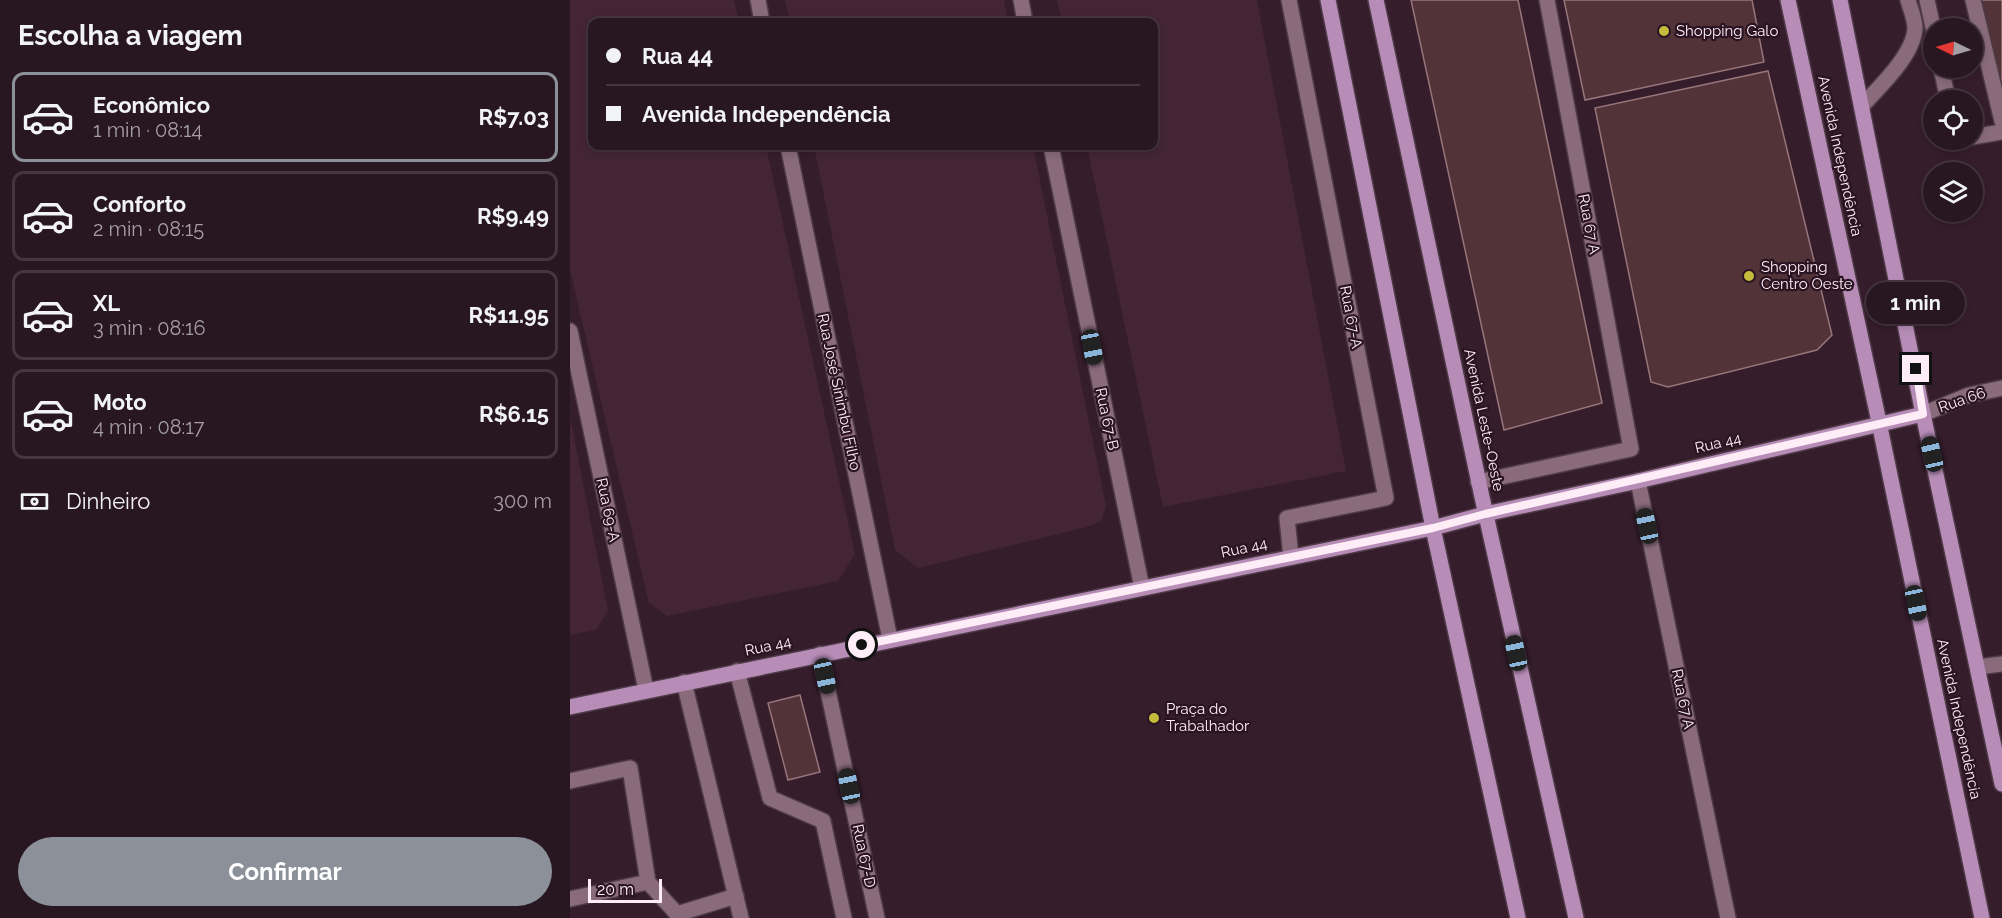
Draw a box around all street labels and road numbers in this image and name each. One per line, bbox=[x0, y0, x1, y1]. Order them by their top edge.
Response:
street label: Avenida Independência bbox=[1814, 74, 1866, 238]
street label: Rua 67 A bbox=[1574, 192, 1604, 256]
street label: Rua 67-A bbox=[1336, 284, 1366, 350]
street label: Rua José Sinimbu Filho bbox=[814, 312, 864, 472]
street label: Avenida Leste-Oeste bbox=[1460, 347, 1508, 493]
street label: Rua 66 bbox=[1936, 384, 1988, 416]
street label: Rua 67-B bbox=[1092, 386, 1122, 452]
street label: Rua 44 bbox=[1693, 429, 1743, 457]
street label: Rua 69-A bbox=[592, 476, 624, 544]
street label: Rua 44 bbox=[1219, 534, 1269, 562]
street label: Rua 44 bbox=[743, 632, 793, 660]
street label: Avenida Independência bbox=[1933, 637, 1985, 801]
street label: Rua 67 A bbox=[1668, 667, 1698, 731]
street label: Rua 67-D bbox=[849, 823, 880, 890]

